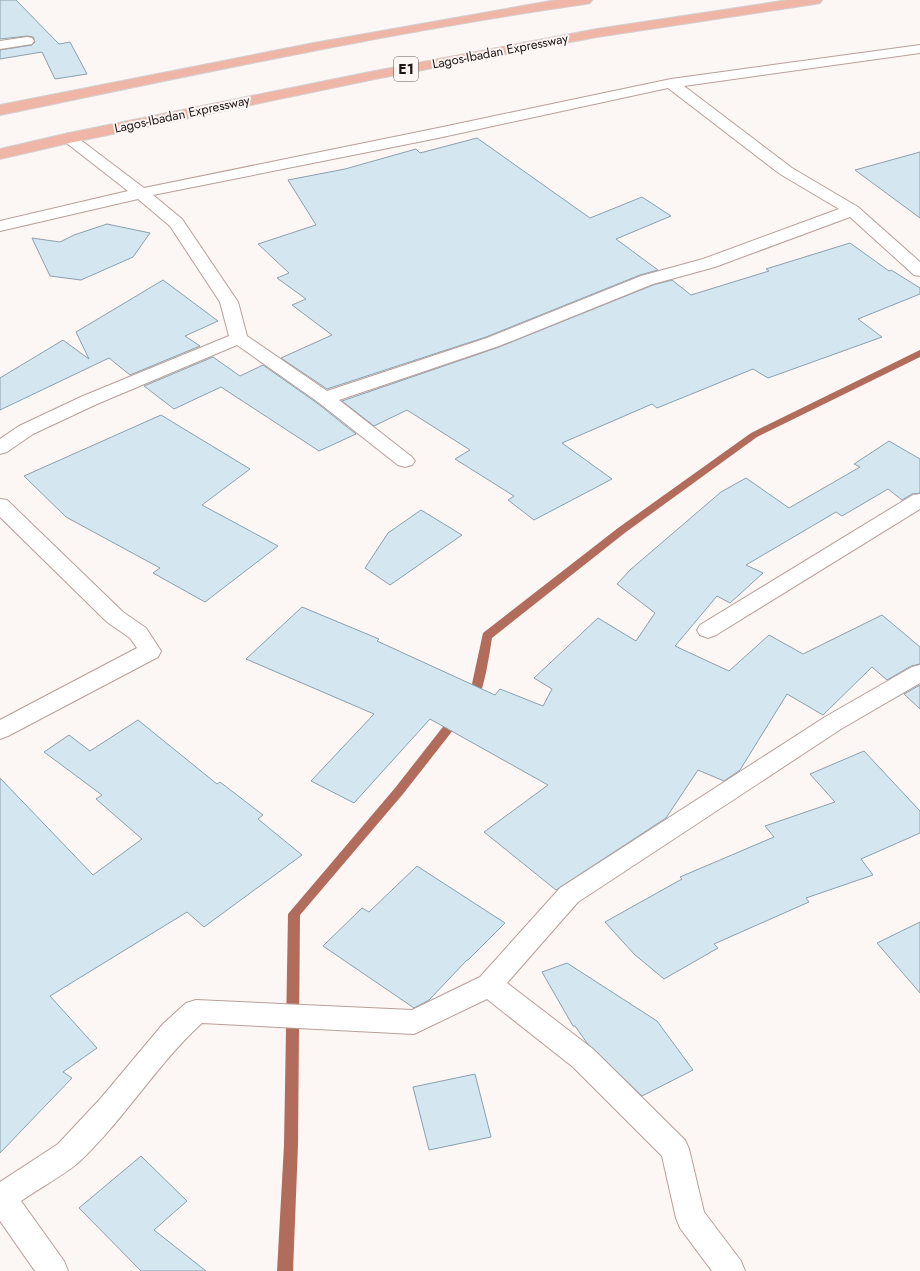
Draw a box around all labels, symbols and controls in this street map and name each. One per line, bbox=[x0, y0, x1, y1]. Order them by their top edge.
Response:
street label: Lagos-Ibadan Expressway bbox=[430, 28, 570, 73]
road number: E1 bbox=[394, 57, 418, 81]
street label: Lagos-Ibadan Expressway bbox=[113, 90, 252, 138]

